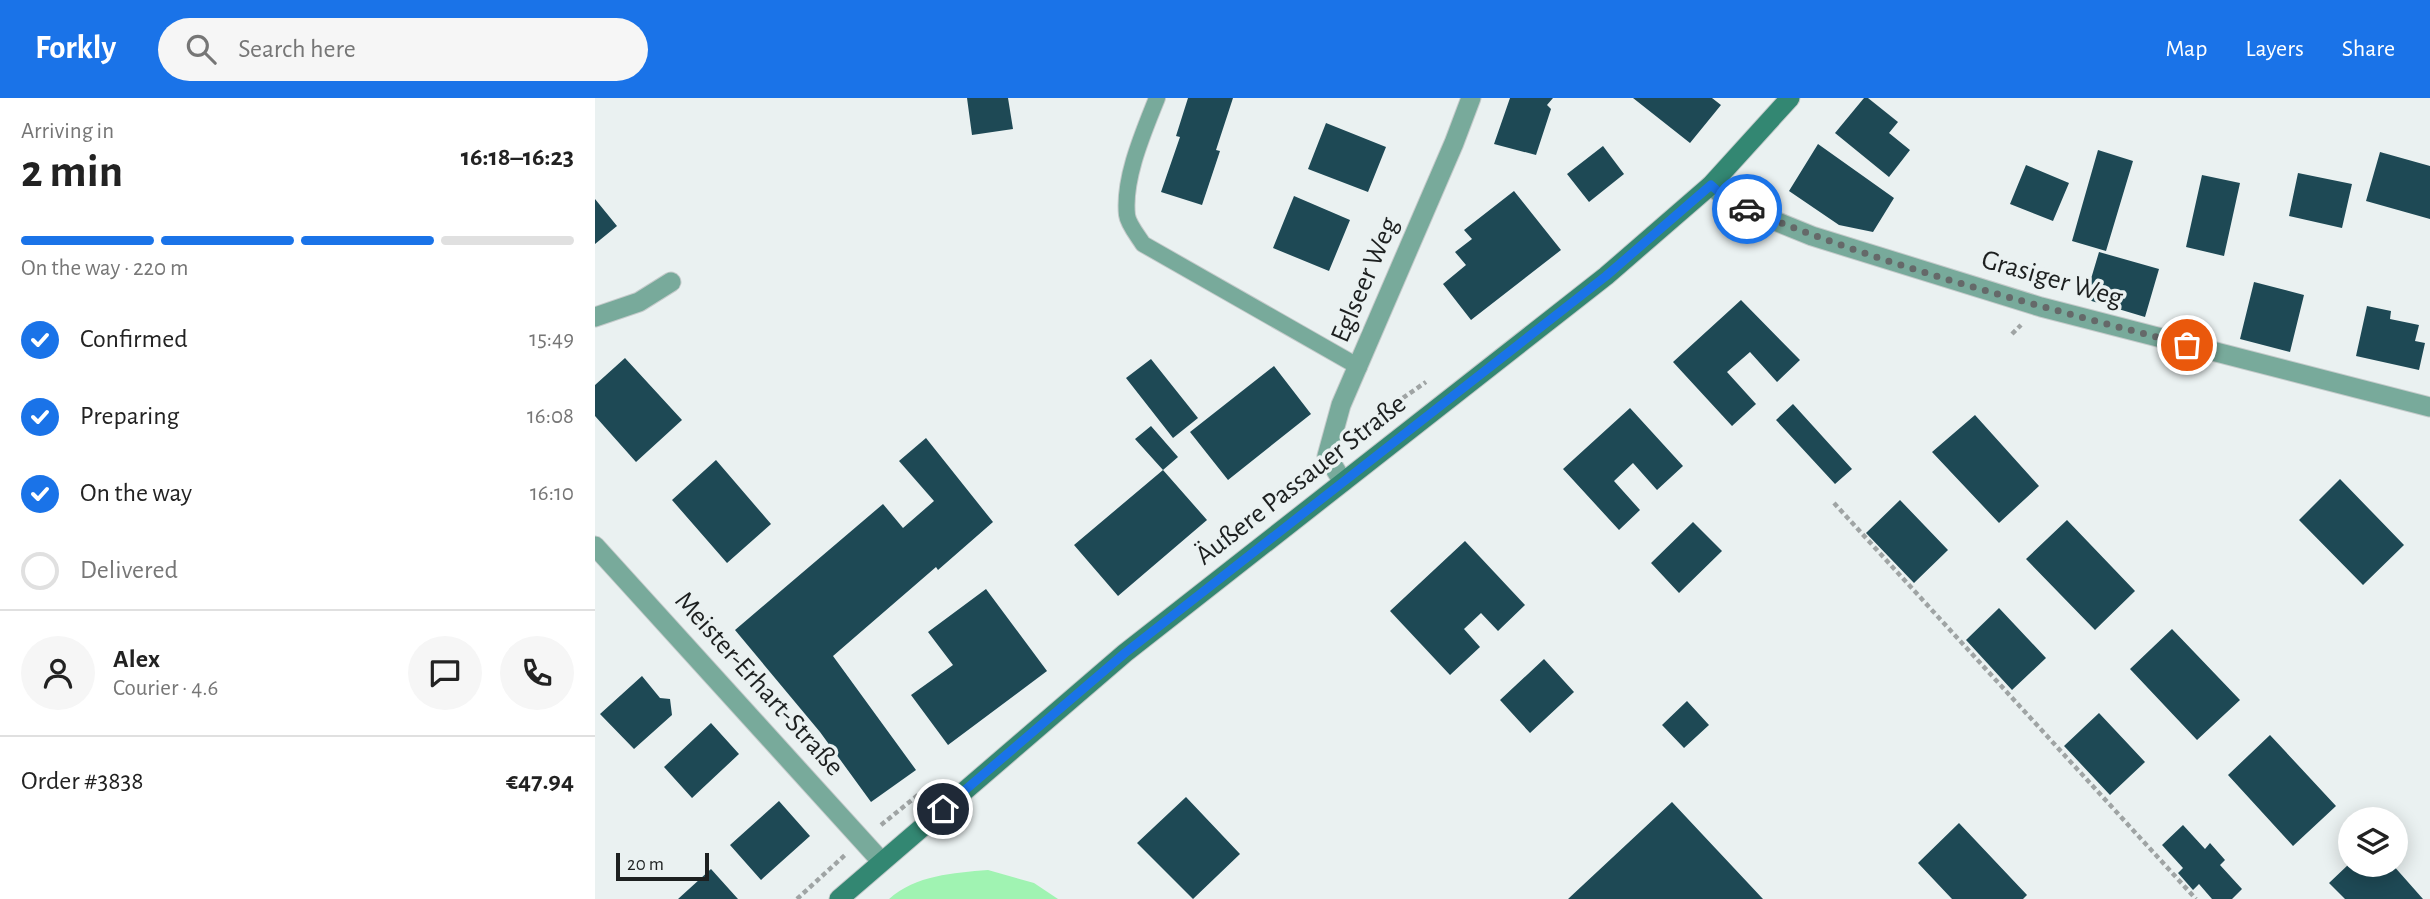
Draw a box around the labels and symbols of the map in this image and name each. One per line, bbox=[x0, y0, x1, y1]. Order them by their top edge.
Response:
courier bbox=[1712, 174, 1782, 244]
street label: Eglseer Weg bbox=[1326, 213, 1404, 347]
street label: Grasiger Weg bbox=[1978, 246, 2126, 313]
pin bbox=[2157, 315, 2217, 375]
street label: Äußere Passauer Straße bbox=[1189, 388, 1411, 571]
street label: Meister-Erhart-Straße bbox=[669, 587, 849, 781]
pin bbox=[913, 779, 973, 839]
scale bar bbox=[616, 850, 709, 882]

